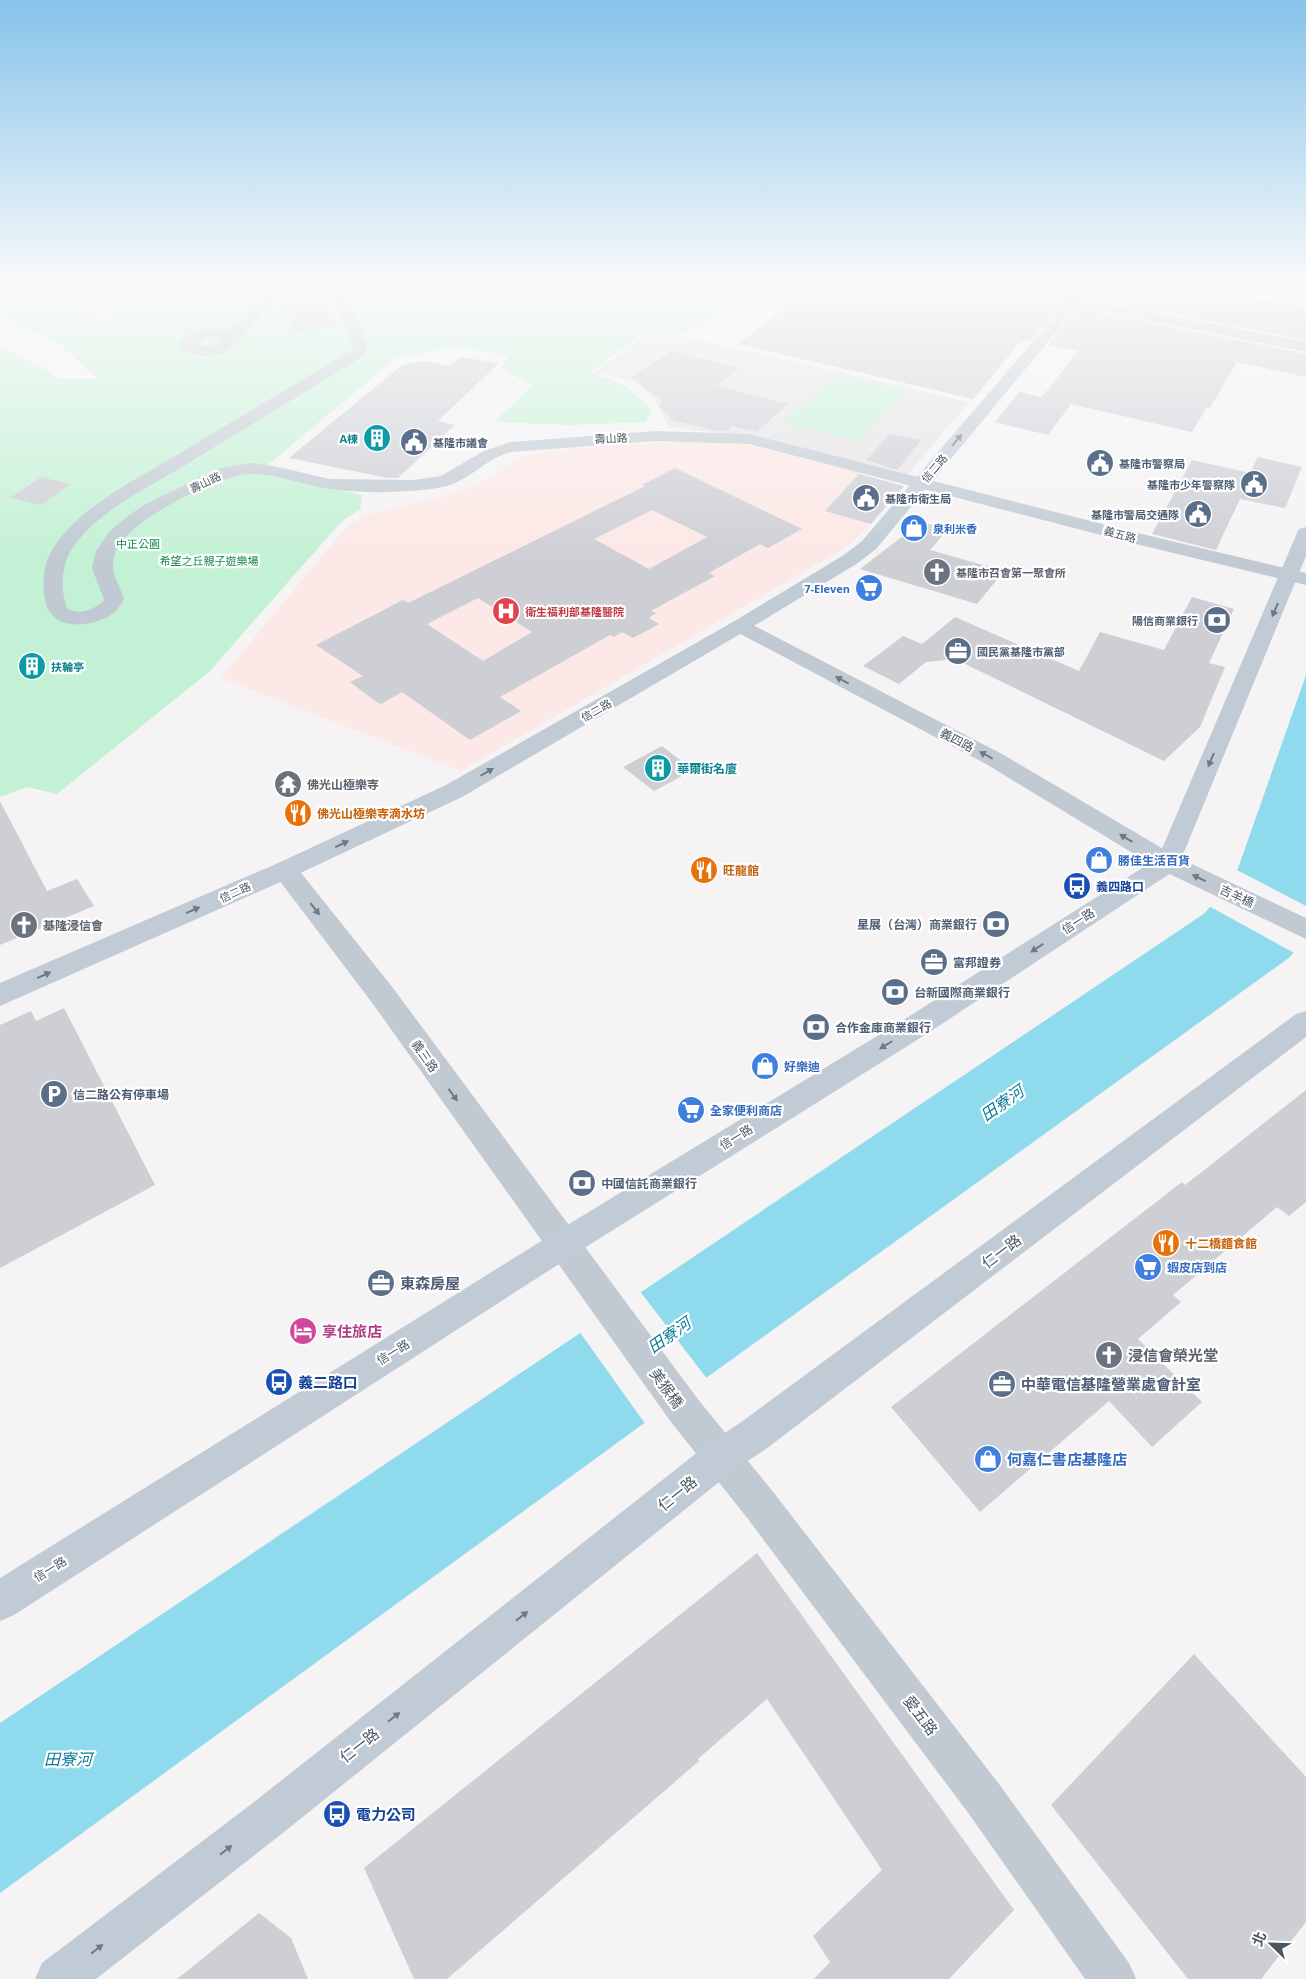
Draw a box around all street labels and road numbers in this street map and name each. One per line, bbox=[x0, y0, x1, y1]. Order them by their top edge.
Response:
street label: 壽山路 bbox=[594, 430, 628, 446]
street label: 信二路 bbox=[918, 451, 950, 485]
street label: 壽山路 bbox=[187, 468, 223, 496]
street label: 義五路 bbox=[1102, 522, 1138, 546]
street label: 信二路 bbox=[578, 695, 614, 725]
street label: 義四路 bbox=[937, 724, 977, 756]
street label: 信二路 bbox=[217, 878, 253, 906]
street label: 吉羊橋 bbox=[1217, 881, 1257, 911]
street label: 信一路 bbox=[1058, 904, 1098, 938]
street label: 義三路 bbox=[408, 1036, 442, 1076]
street label: 信一路 bbox=[716, 1120, 756, 1154]
street label: 仁一路 bbox=[977, 1229, 1025, 1273]
street label: 信一路 bbox=[373, 1335, 413, 1369]
street label: 美猴橋 bbox=[646, 1364, 688, 1412]
street label: 仁一路 bbox=[653, 1471, 701, 1515]
street label: 信一路 bbox=[30, 1552, 70, 1586]
street label: 愛五路 bbox=[899, 1691, 943, 1739]
street label: 仁一路 bbox=[335, 1723, 383, 1767]

